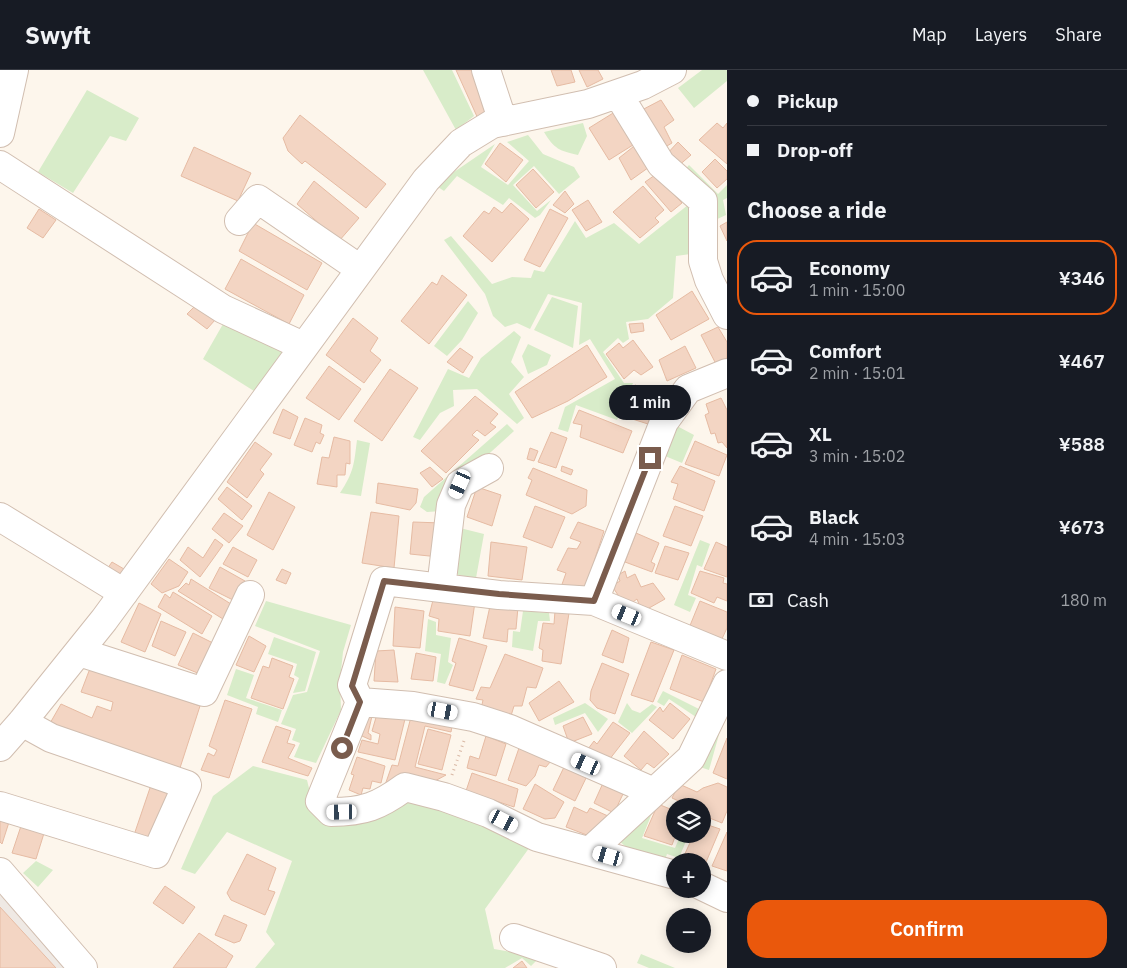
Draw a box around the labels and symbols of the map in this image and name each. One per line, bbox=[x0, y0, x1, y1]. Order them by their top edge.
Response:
callout: 1 min bbox=[609, 386, 691, 420]
route end bbox=[639, 447, 661, 469]
car bbox=[447, 467, 472, 501]
car bbox=[610, 602, 643, 628]
car bbox=[426, 701, 459, 721]
route start bbox=[331, 737, 353, 759]
car bbox=[569, 751, 602, 777]
car bbox=[326, 804, 357, 820]
car bbox=[487, 808, 520, 834]
car bbox=[591, 845, 624, 867]

